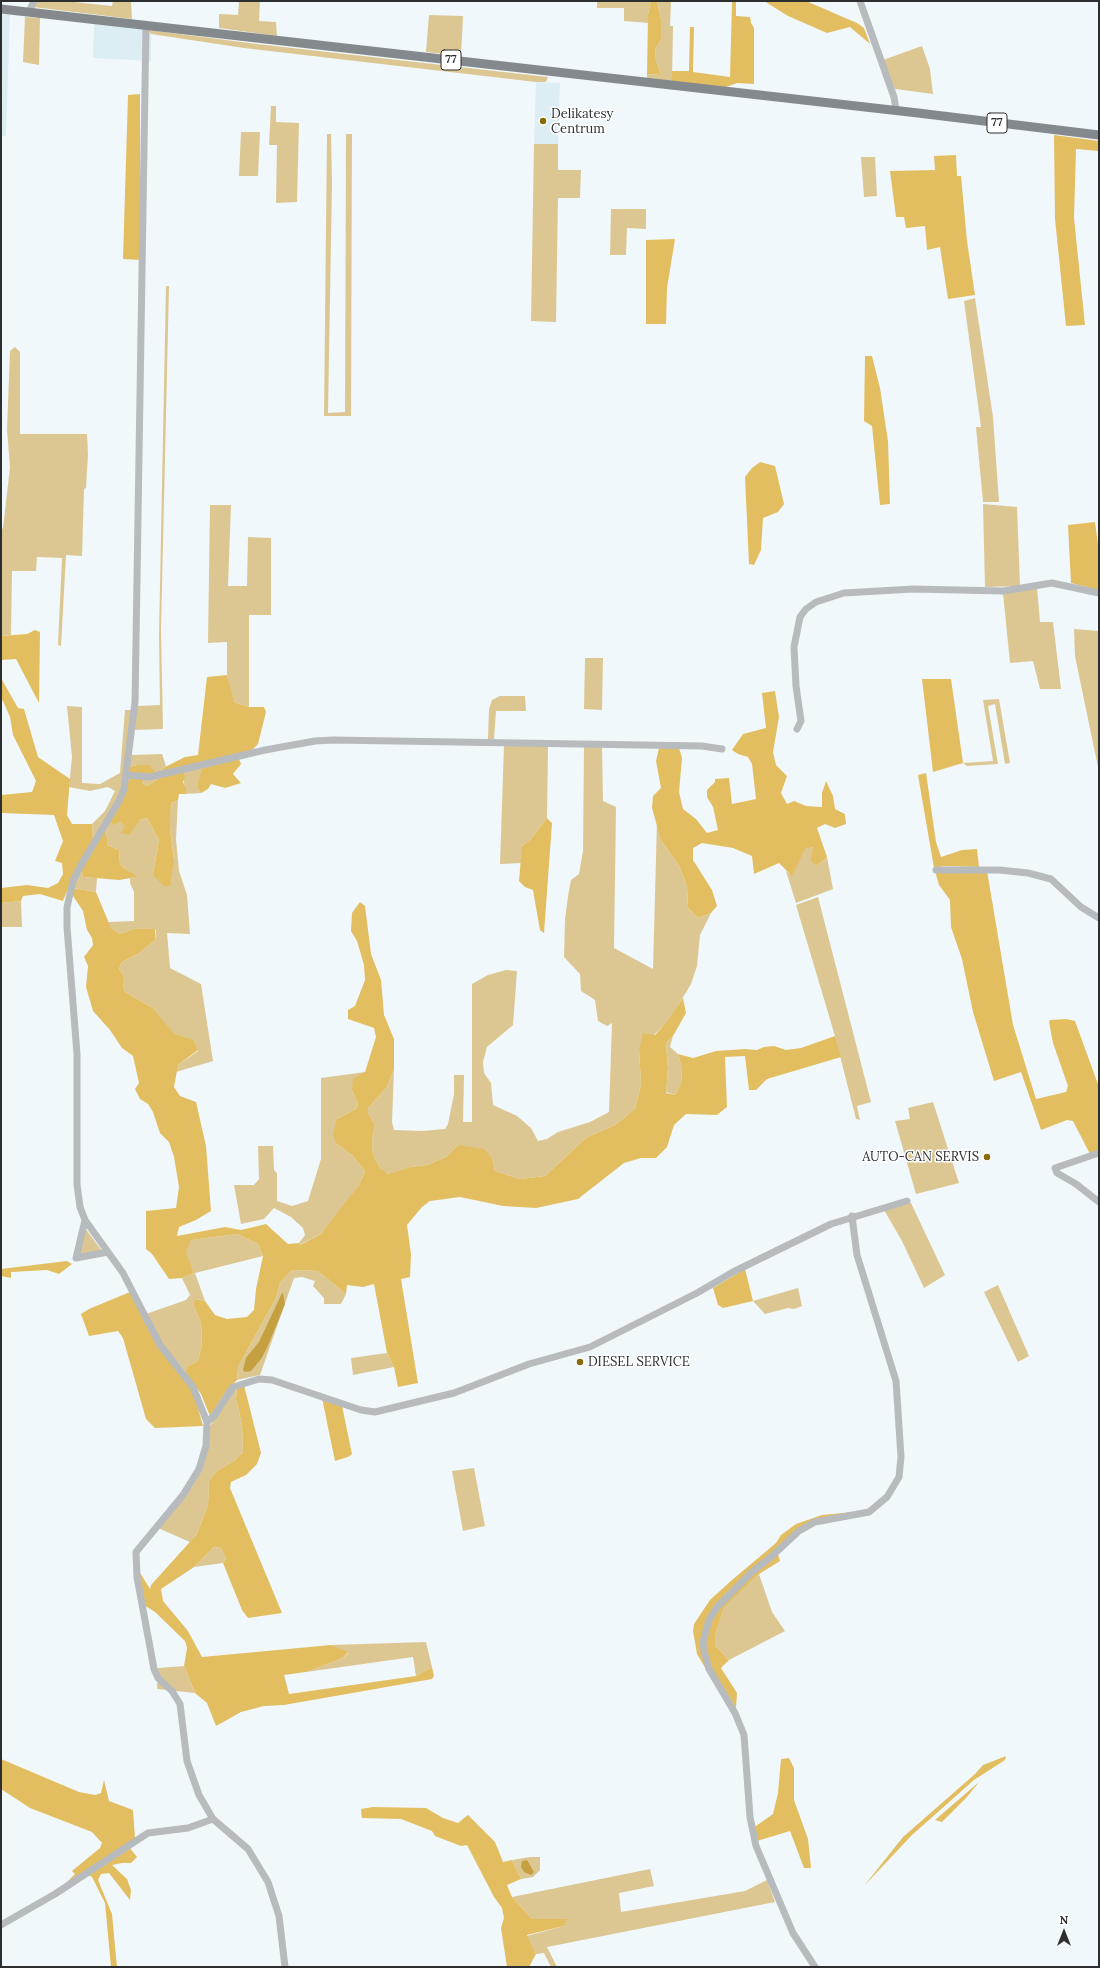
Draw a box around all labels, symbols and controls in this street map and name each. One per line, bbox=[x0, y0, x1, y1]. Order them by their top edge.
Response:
road number: 77 bbox=[441, 50, 461, 70]
place label: Delikatesy Centrum bbox=[551, 106, 613, 137]
road number: 77 bbox=[987, 113, 1007, 133]
marker: Delikatesy Centrum bbox=[538, 116, 548, 126]
place label: AUTO-CAN SERVIS bbox=[862, 1149, 979, 1165]
marker: AUTO-CAN SERVIS bbox=[982, 1152, 992, 1162]
place label: DIESEL SERVICE bbox=[588, 1354, 690, 1370]
marker: DIESEL SERVICE bbox=[575, 1357, 585, 1367]
north arrow bbox=[1044, 1912, 1084, 1952]
text: N bbox=[1060, 1913, 1068, 1927]

